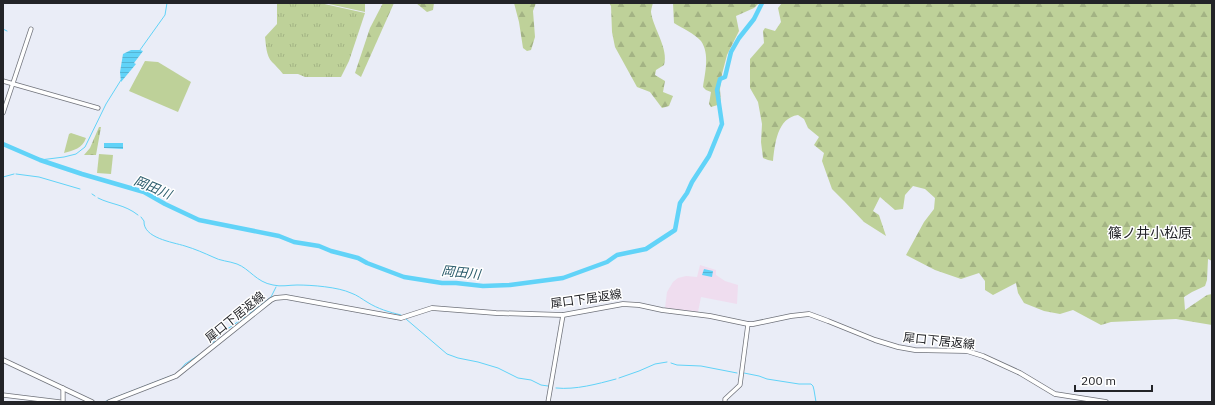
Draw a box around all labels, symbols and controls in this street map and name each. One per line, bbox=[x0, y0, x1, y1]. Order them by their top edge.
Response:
water label: 岡田川 bbox=[132, 172, 176, 204]
district label: 篠ノ井小松原 bbox=[1108, 224, 1192, 242]
water label: 岡田川 bbox=[441, 262, 483, 283]
street label: 犀口下居返線 bbox=[549, 286, 623, 311]
street label: 犀口下居返線 bbox=[202, 288, 267, 345]
street label: 犀口下居返線 bbox=[902, 329, 976, 352]
scale bar bbox=[1075, 367, 1152, 393]
text: 200 m bbox=[1081, 373, 1116, 388]

